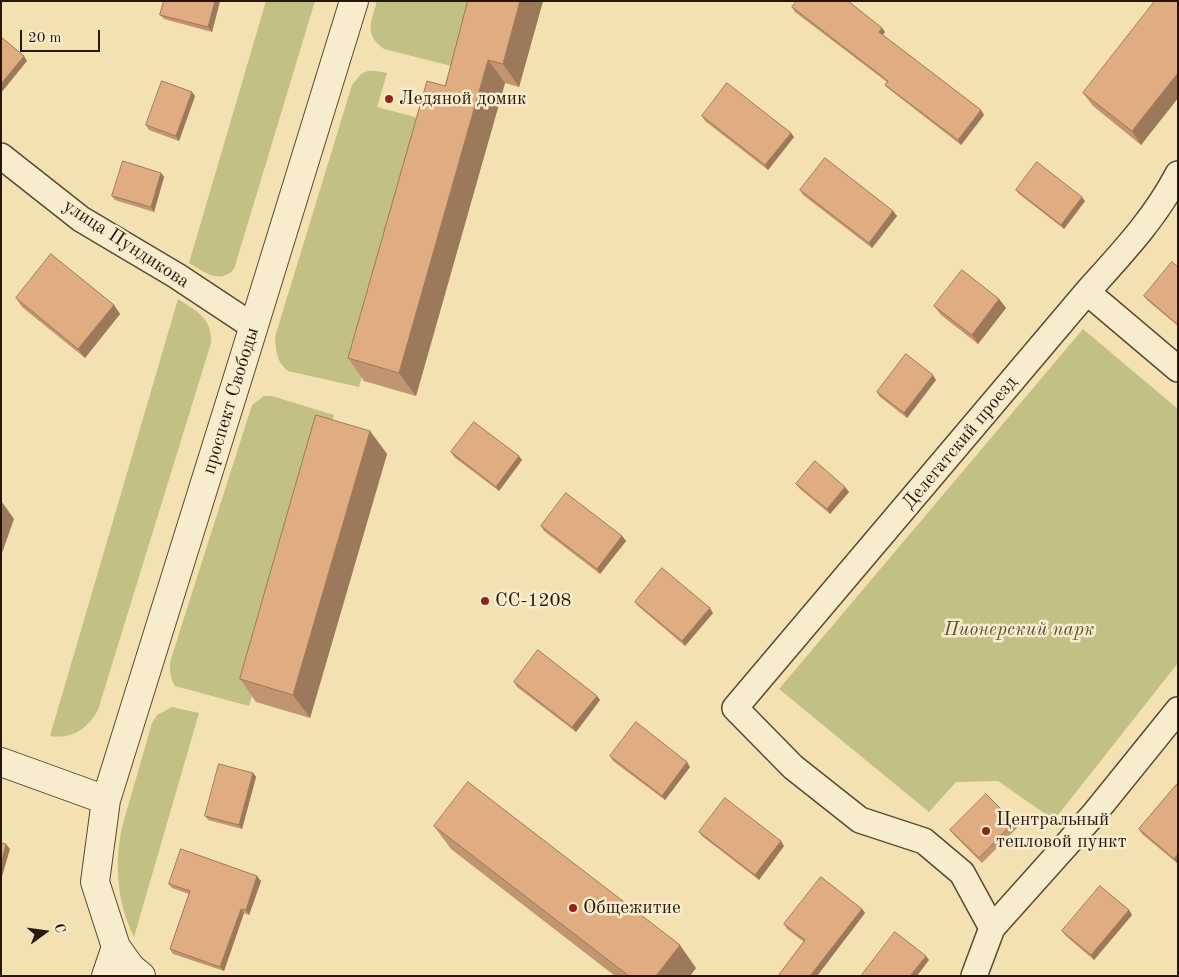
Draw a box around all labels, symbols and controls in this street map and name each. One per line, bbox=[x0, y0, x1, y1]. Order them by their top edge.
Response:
scale bar bbox=[22, 20, 102, 52]
text: 20 m bbox=[28, 31, 62, 46]
place label: Ледяной домик bbox=[399, 88, 527, 110]
marker: Ледяной домик bbox=[383, 93, 395, 105]
street label: улица Пундикова bbox=[58, 195, 194, 293]
street label: проспект Свободы bbox=[198, 325, 264, 477]
street label: Делегатский проезд bbox=[898, 372, 1022, 514]
place label: СС-1208 bbox=[495, 590, 572, 612]
marker: СС-1208 bbox=[479, 595, 491, 607]
park label: Пионерский парк bbox=[944, 619, 1094, 641]
place label: Центральный тепловой пункт bbox=[996, 809, 1127, 853]
marker: Центральный тепловой пункт bbox=[980, 825, 992, 837]
place label: Общежитие bbox=[583, 897, 681, 919]
marker: Общежитие bbox=[567, 902, 579, 914]
north arrow bbox=[20, 907, 70, 957]
text: С bbox=[52, 922, 67, 935]

